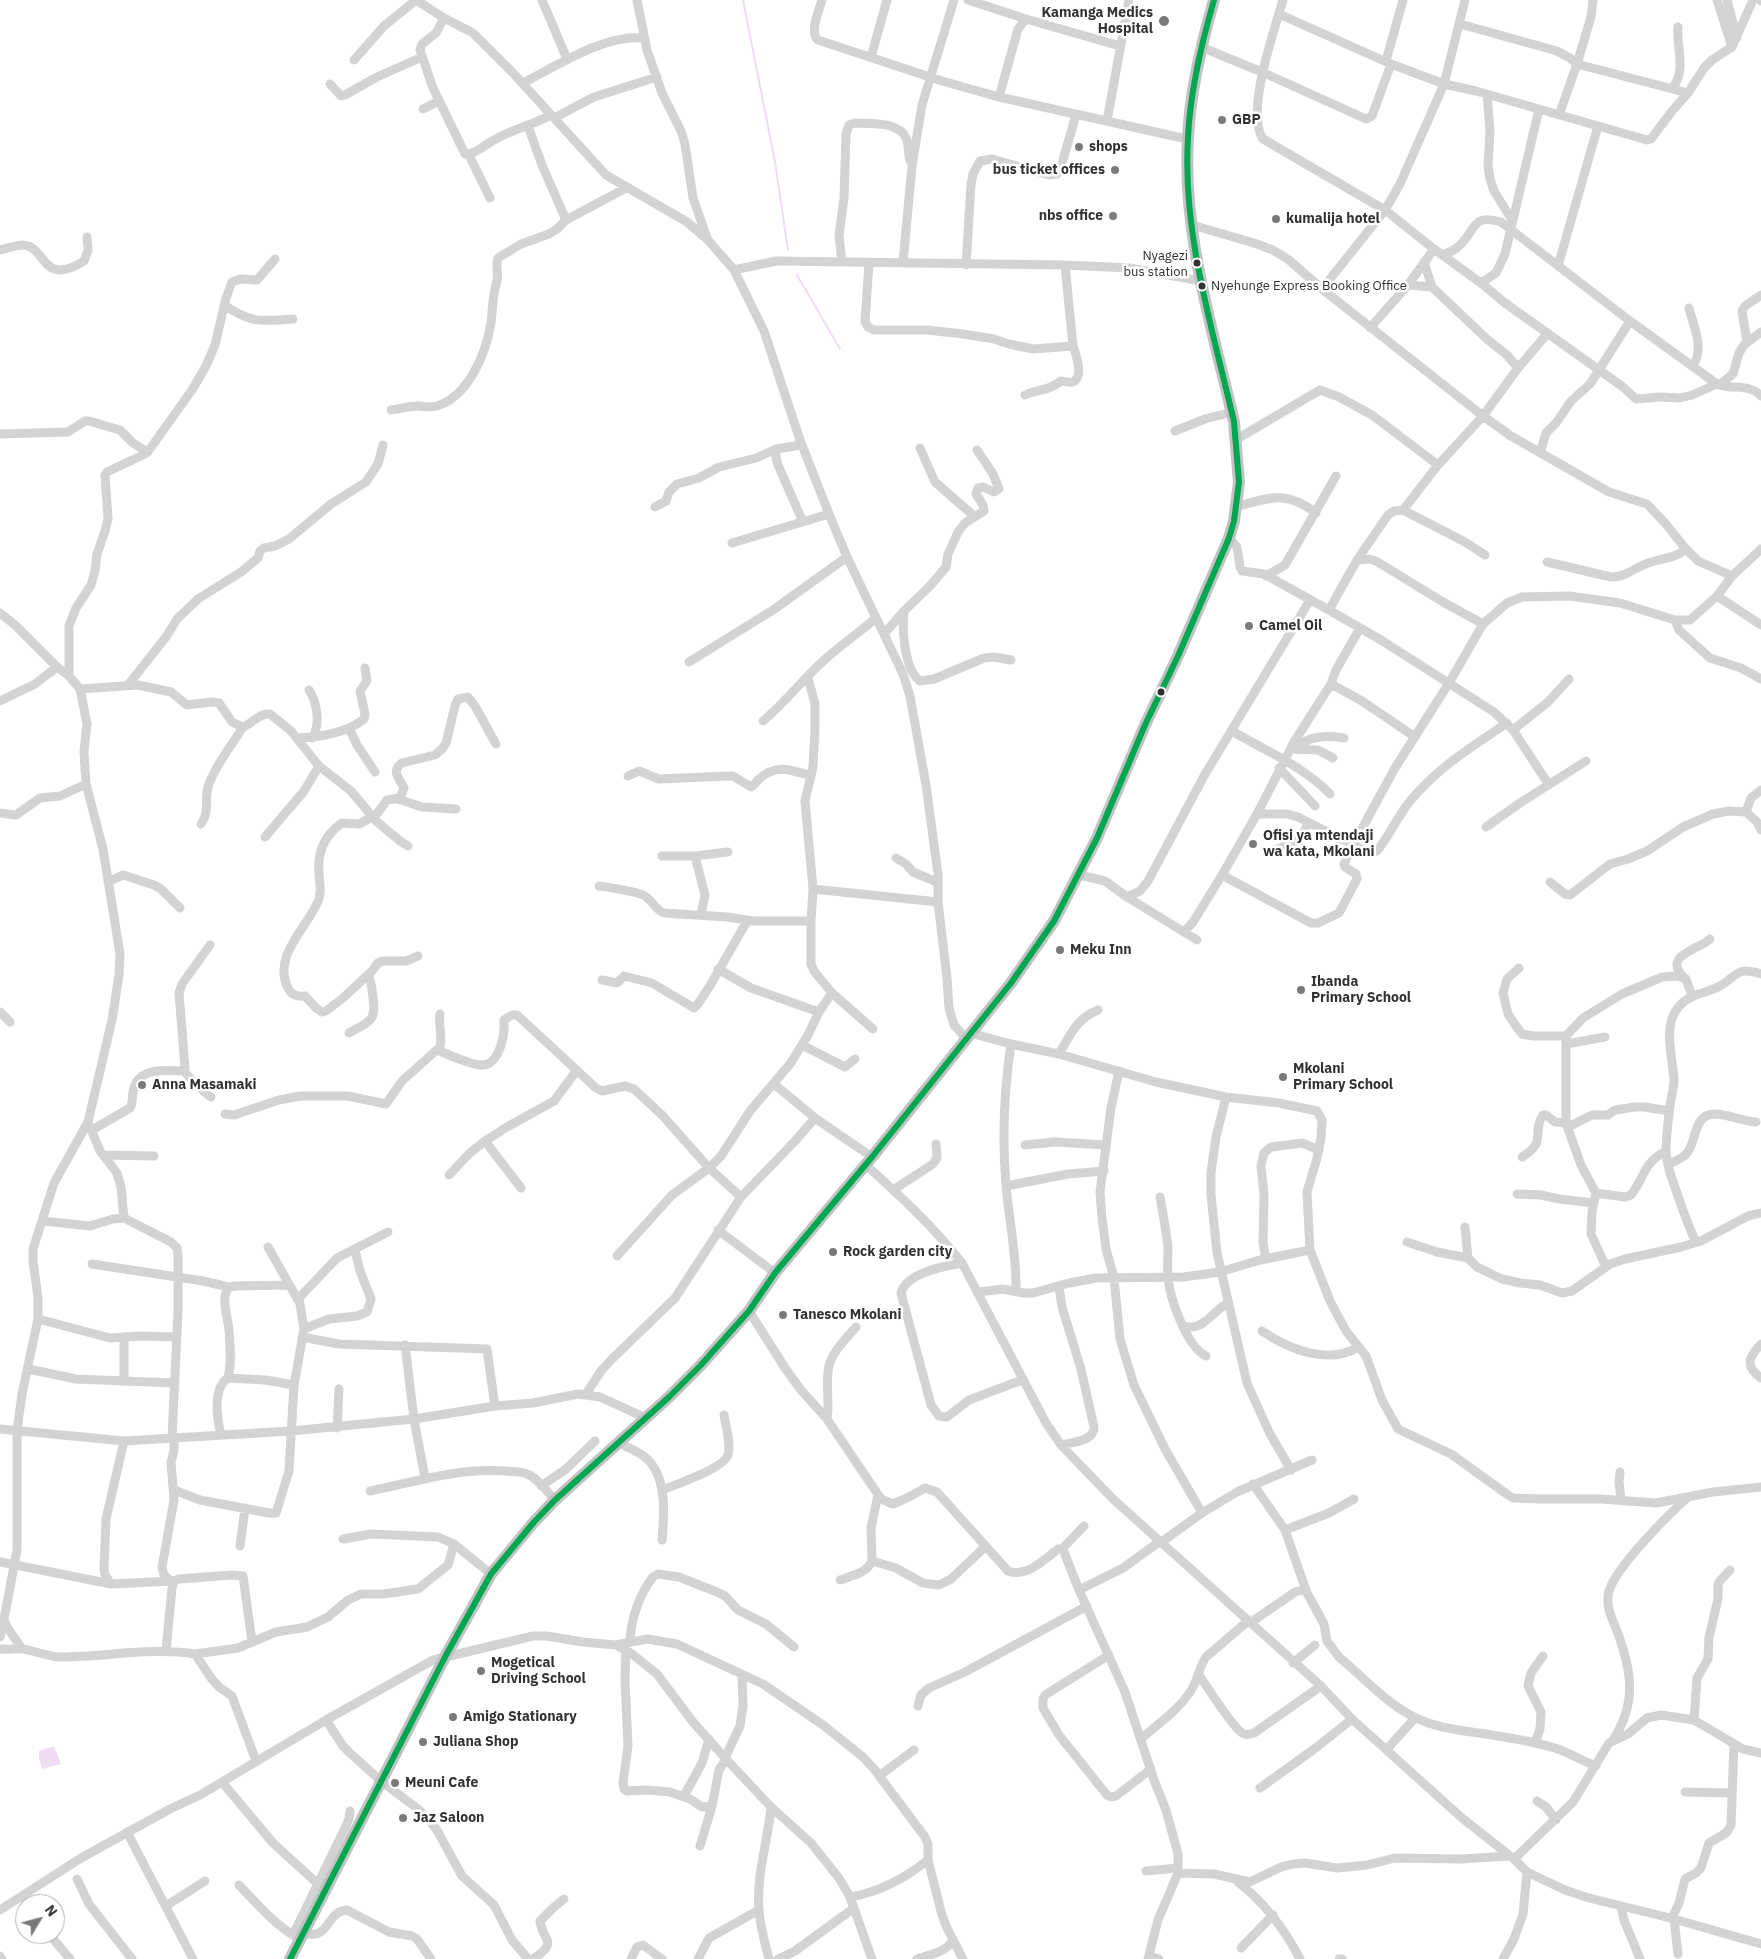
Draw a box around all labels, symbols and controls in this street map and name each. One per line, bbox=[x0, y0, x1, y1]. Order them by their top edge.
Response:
place label: Kamanga Medics Hospital bbox=[1041, 5, 1153, 38]
marker: Kamanga Medics Hospital bbox=[1157, 14, 1171, 28]
place label: GBP bbox=[1232, 112, 1261, 128]
marker: GBP bbox=[1216, 114, 1228, 126]
place label: shops bbox=[1089, 139, 1128, 155]
marker: shops bbox=[1073, 141, 1085, 153]
place label: bus ticket offices bbox=[993, 162, 1105, 178]
marker: bus ticket offices bbox=[1109, 164, 1121, 176]
place label: nbs office bbox=[1039, 208, 1103, 224]
marker: nbs office bbox=[1107, 210, 1119, 222]
place label: kumalija hotel bbox=[1286, 211, 1380, 227]
marker: kumalija hotel bbox=[1270, 213, 1282, 225]
place label: Nyagezi bus station bbox=[1123, 248, 1188, 279]
marker: Nyagezi bus station bbox=[1192, 258, 1202, 268]
place label: Nyehunge Express Booking Office bbox=[1211, 278, 1407, 294]
marker: Nyehunge Express Booking Office bbox=[1197, 281, 1207, 291]
place label: Camel Oil bbox=[1259, 618, 1322, 634]
marker: Camel Oil bbox=[1243, 620, 1255, 632]
unlabelled marker bbox=[1156, 687, 1166, 697]
place label: Ofisi ya mtendaji wa kata, Mkolani bbox=[1263, 828, 1375, 860]
marker: Ofisi ya mtendaji wa kata, Mkolani bbox=[1247, 838, 1259, 850]
place label: Meku Inn bbox=[1070, 942, 1132, 958]
marker: Meku Inn bbox=[1054, 944, 1066, 956]
place label: Ibanda Primary School bbox=[1311, 974, 1411, 1006]
marker: Ibanda Primary School bbox=[1295, 984, 1307, 996]
place label: Mkolani Primary School bbox=[1293, 1061, 1393, 1094]
marker: Mkolani Primary School bbox=[1277, 1071, 1289, 1083]
place label: Anna Masamaki bbox=[152, 1077, 257, 1093]
marker: Anna Masamaki bbox=[136, 1079, 148, 1091]
place label: Rock garden city bbox=[843, 1244, 952, 1260]
marker: Rock garden city bbox=[827, 1246, 839, 1258]
place label: Tanesco Mkolani bbox=[793, 1307, 901, 1323]
marker: Tanesco Mkolani bbox=[777, 1309, 789, 1321]
place label: Mogetical Driving School bbox=[491, 1655, 586, 1688]
marker: Mogetical Driving School bbox=[475, 1665, 487, 1677]
place label: Amigo Stationary bbox=[463, 1709, 577, 1725]
marker: Amigo Stationary bbox=[447, 1711, 459, 1723]
place label: Juliana Shop bbox=[433, 1734, 518, 1750]
marker: Juliana Shop bbox=[417, 1736, 429, 1748]
place label: Meuni Cafe bbox=[405, 1775, 478, 1791]
marker: Meuni Cafe bbox=[389, 1777, 401, 1789]
place label: Jaz Saloon bbox=[413, 1810, 484, 1826]
marker: Jaz Saloon bbox=[397, 1812, 409, 1824]
north arrow bbox=[15, 1894, 65, 1944]
text: N bbox=[41, 1901, 61, 1920]

